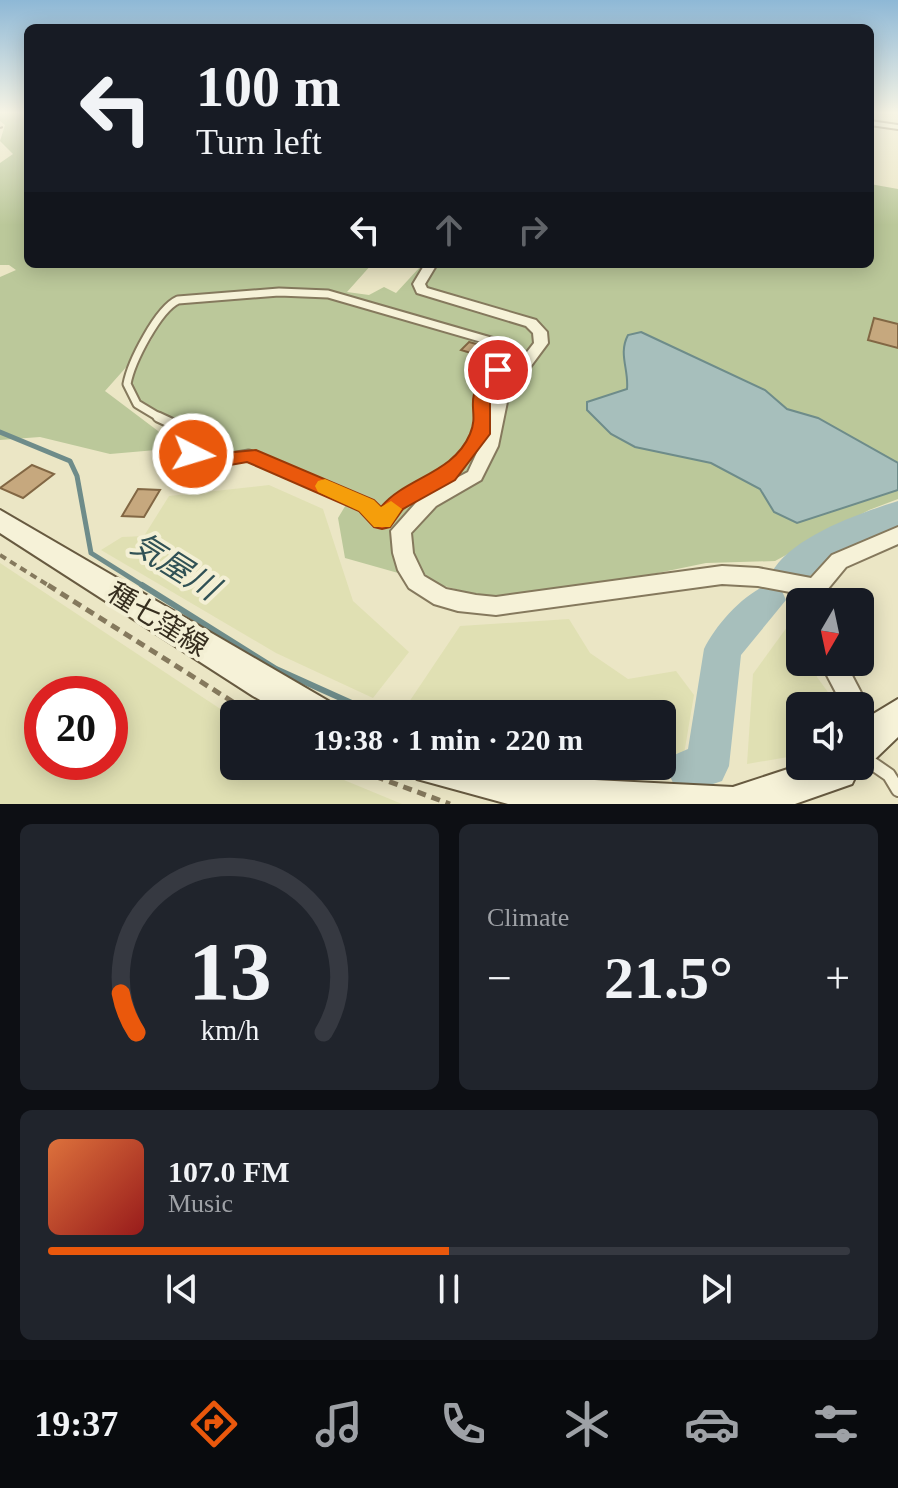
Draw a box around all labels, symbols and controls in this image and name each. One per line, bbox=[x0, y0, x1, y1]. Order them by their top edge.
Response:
icon: left bbox=[64, 56, 168, 160]
text: 100 m bbox=[196, 56, 341, 118]
text: Turn left bbox=[196, 122, 322, 162]
icon: left bbox=[343, 208, 387, 252]
icon: ahead bbox=[427, 208, 471, 252]
icon: right bbox=[511, 208, 555, 252]
pin bbox=[464, 336, 532, 404]
icon: arrive bbox=[476, 348, 520, 392]
position arrow bbox=[151, 412, 235, 496]
water label: 気屋川 bbox=[125, 525, 228, 608]
street label: 種七窪線 bbox=[102, 577, 213, 662]
north arrow bbox=[786, 588, 874, 676]
map controls bbox=[786, 588, 874, 780]
speed limit sign: 20 bbox=[24, 676, 128, 780]
button: sound bbox=[786, 692, 874, 780]
text: 19:38 · 1 min · 220 m bbox=[313, 723, 583, 756]
text: Climate bbox=[487, 903, 569, 932]
text: 13 bbox=[188, 925, 271, 1017]
text: 21.5° bbox=[604, 945, 733, 1011]
text: − bbox=[487, 954, 512, 1003]
text: + bbox=[825, 954, 850, 1003]
text: km/h bbox=[200, 1015, 259, 1046]
text: 107.0 FM bbox=[168, 1155, 290, 1188]
text: Music bbox=[168, 1189, 233, 1218]
icon: previous bbox=[160, 1267, 204, 1311]
icon: pause bbox=[427, 1267, 471, 1311]
icon: next bbox=[694, 1267, 738, 1311]
icon: directions bbox=[186, 1396, 242, 1452]
icon: music bbox=[311, 1396, 367, 1452]
icon: phone bbox=[435, 1396, 491, 1452]
icon: climate bbox=[559, 1396, 615, 1452]
icon: car bbox=[684, 1396, 740, 1452]
icon: filters bbox=[808, 1396, 864, 1452]
text: 19:37 bbox=[34, 1404, 118, 1444]

